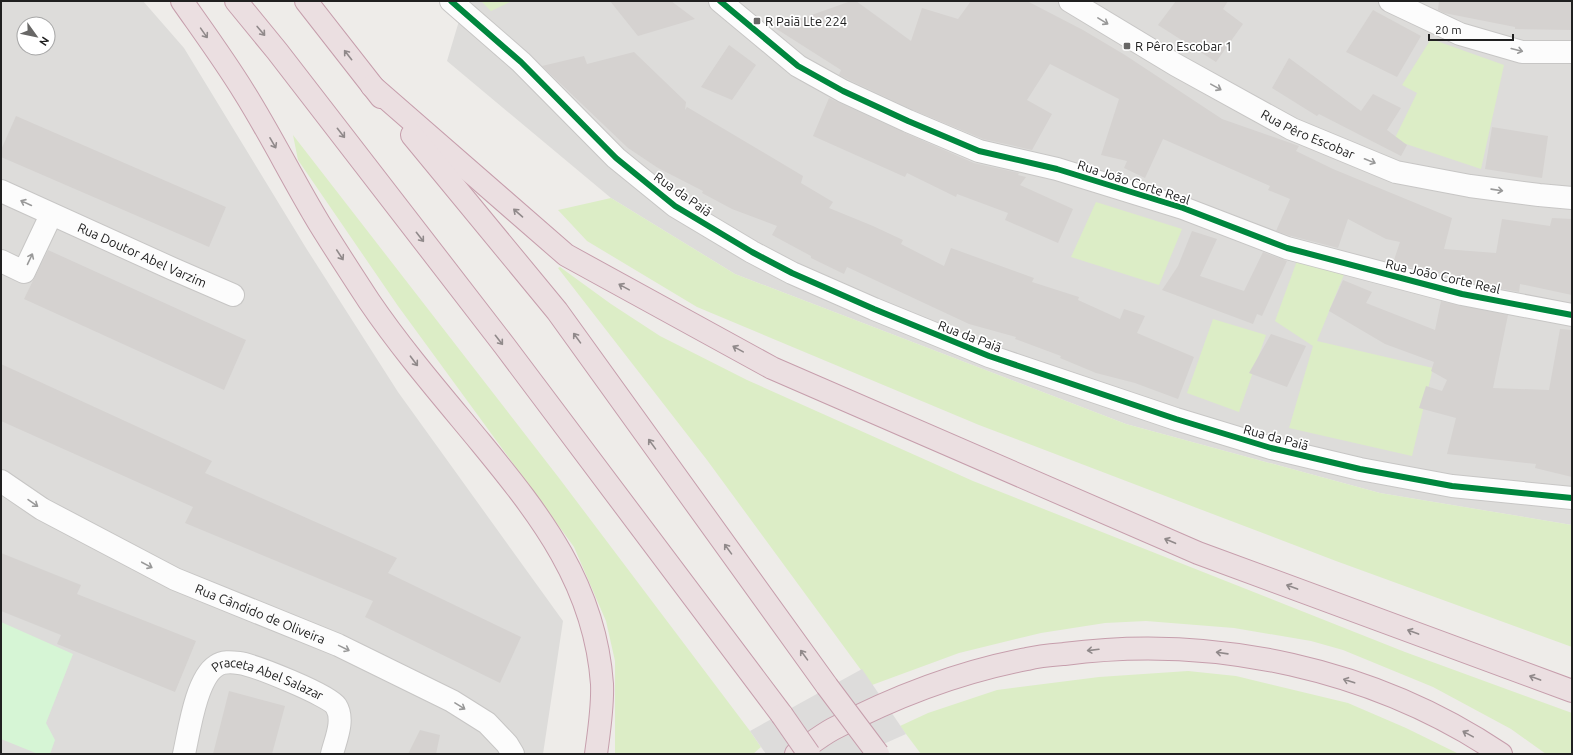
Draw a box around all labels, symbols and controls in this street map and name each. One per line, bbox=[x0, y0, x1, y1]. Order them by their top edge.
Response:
place label: R Paiã Lte 224 bbox=[765, 14, 847, 28]
north arrow bbox=[16, 16, 56, 56]
marker: R Paiã Lte 224 bbox=[752, 16, 762, 26]
scale bar bbox=[1429, 16, 1513, 42]
one-way arrow bbox=[1097, 18, 1109, 26]
text: 20 m bbox=[1435, 23, 1462, 36]
one-way arrow bbox=[256, 26, 265, 36]
one-way arrow bbox=[200, 27, 208, 38]
text: N bbox=[37, 35, 52, 48]
place label: R Pêro Escobar 1 bbox=[1135, 39, 1232, 53]
marker: R Pêro Escobar 1 bbox=[1122, 41, 1132, 51]
one-way arrow bbox=[1510, 47, 1523, 54]
one-way arrow bbox=[343, 50, 352, 61]
one-way arrow bbox=[1209, 84, 1221, 91]
street label: Rua Pêro Escobar bbox=[1259, 106, 1357, 161]
one-way arrow bbox=[336, 128, 345, 139]
one-way arrow bbox=[270, 137, 278, 149]
street label: Rua João Corte Real bbox=[1076, 157, 1193, 207]
one-way arrow bbox=[1364, 158, 1376, 166]
street label: Rua da Paiã bbox=[652, 169, 714, 219]
one-way arrow bbox=[1490, 186, 1503, 194]
one-way arrow bbox=[20, 199, 32, 206]
one-way arrow bbox=[513, 208, 523, 218]
street label: Rua Doutor Abel Varzim bbox=[76, 220, 209, 290]
one-way arrow bbox=[416, 231, 424, 242]
one-way arrow bbox=[336, 249, 344, 261]
one-way arrow bbox=[27, 253, 34, 265]
street label: Rua João Corte Real bbox=[1384, 256, 1502, 296]
one-way arrow bbox=[618, 282, 630, 290]
street label: Rua da Paiã bbox=[936, 318, 1004, 354]
one-way arrow bbox=[573, 333, 581, 344]
one-way arrow bbox=[495, 334, 503, 345]
one-way arrow bbox=[732, 345, 744, 353]
one-way arrow bbox=[410, 355, 418, 366]
street label: Rua da Paiã bbox=[1242, 422, 1310, 452]
one-way arrow bbox=[648, 438, 656, 449]
one-way arrow bbox=[27, 499, 38, 507]
one-way arrow bbox=[1165, 537, 1177, 544]
one-way arrow bbox=[724, 544, 732, 555]
one-way arrow bbox=[141, 561, 153, 569]
street label: Rua Cândido de Oliveira bbox=[193, 581, 327, 646]
one-way arrow bbox=[1286, 583, 1298, 591]
one-way arrow bbox=[1408, 628, 1420, 636]
one-way arrow bbox=[338, 645, 350, 652]
one-way arrow bbox=[1087, 646, 1100, 654]
one-way arrow bbox=[800, 649, 808, 660]
one-way arrow bbox=[1216, 649, 1229, 657]
street label: Praceta Abel Salazar bbox=[208, 655, 326, 702]
one-way arrow bbox=[1530, 673, 1542, 681]
one-way arrow bbox=[1343, 677, 1356, 684]
one-way arrow bbox=[454, 703, 466, 711]
one-way arrow bbox=[1462, 729, 1474, 737]

